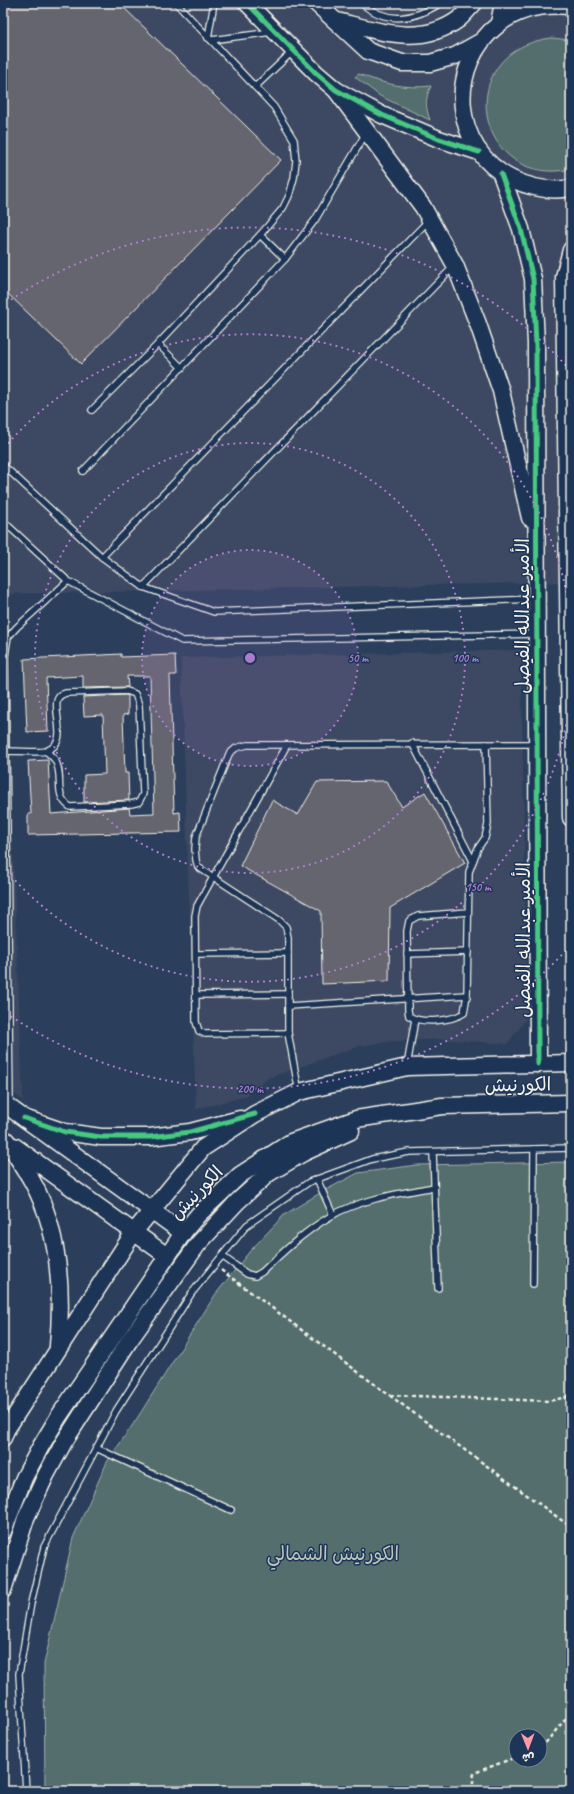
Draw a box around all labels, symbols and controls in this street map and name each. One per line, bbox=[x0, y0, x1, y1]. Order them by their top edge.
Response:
street label: الأمير عبدالله الفيصل bbox=[510, 538, 535, 694]
text: 50 m bbox=[348, 650, 369, 666]
text: 100 m bbox=[452, 650, 479, 666]
centre of rings bbox=[243, 651, 257, 665]
street label: الأمير عبدالله الفيصل bbox=[511, 862, 536, 1018]
text: 150 m bbox=[465, 879, 492, 895]
street label: الكورنيش bbox=[484, 1072, 552, 1098]
text: 200 m bbox=[237, 1081, 264, 1097]
street label: الكورنيش bbox=[165, 1160, 229, 1225]
park label: الكورنيش الشمالي bbox=[267, 1542, 399, 1570]
north arrow bbox=[508, 1728, 548, 1768]
text: ش bbox=[522, 1751, 534, 1765]

